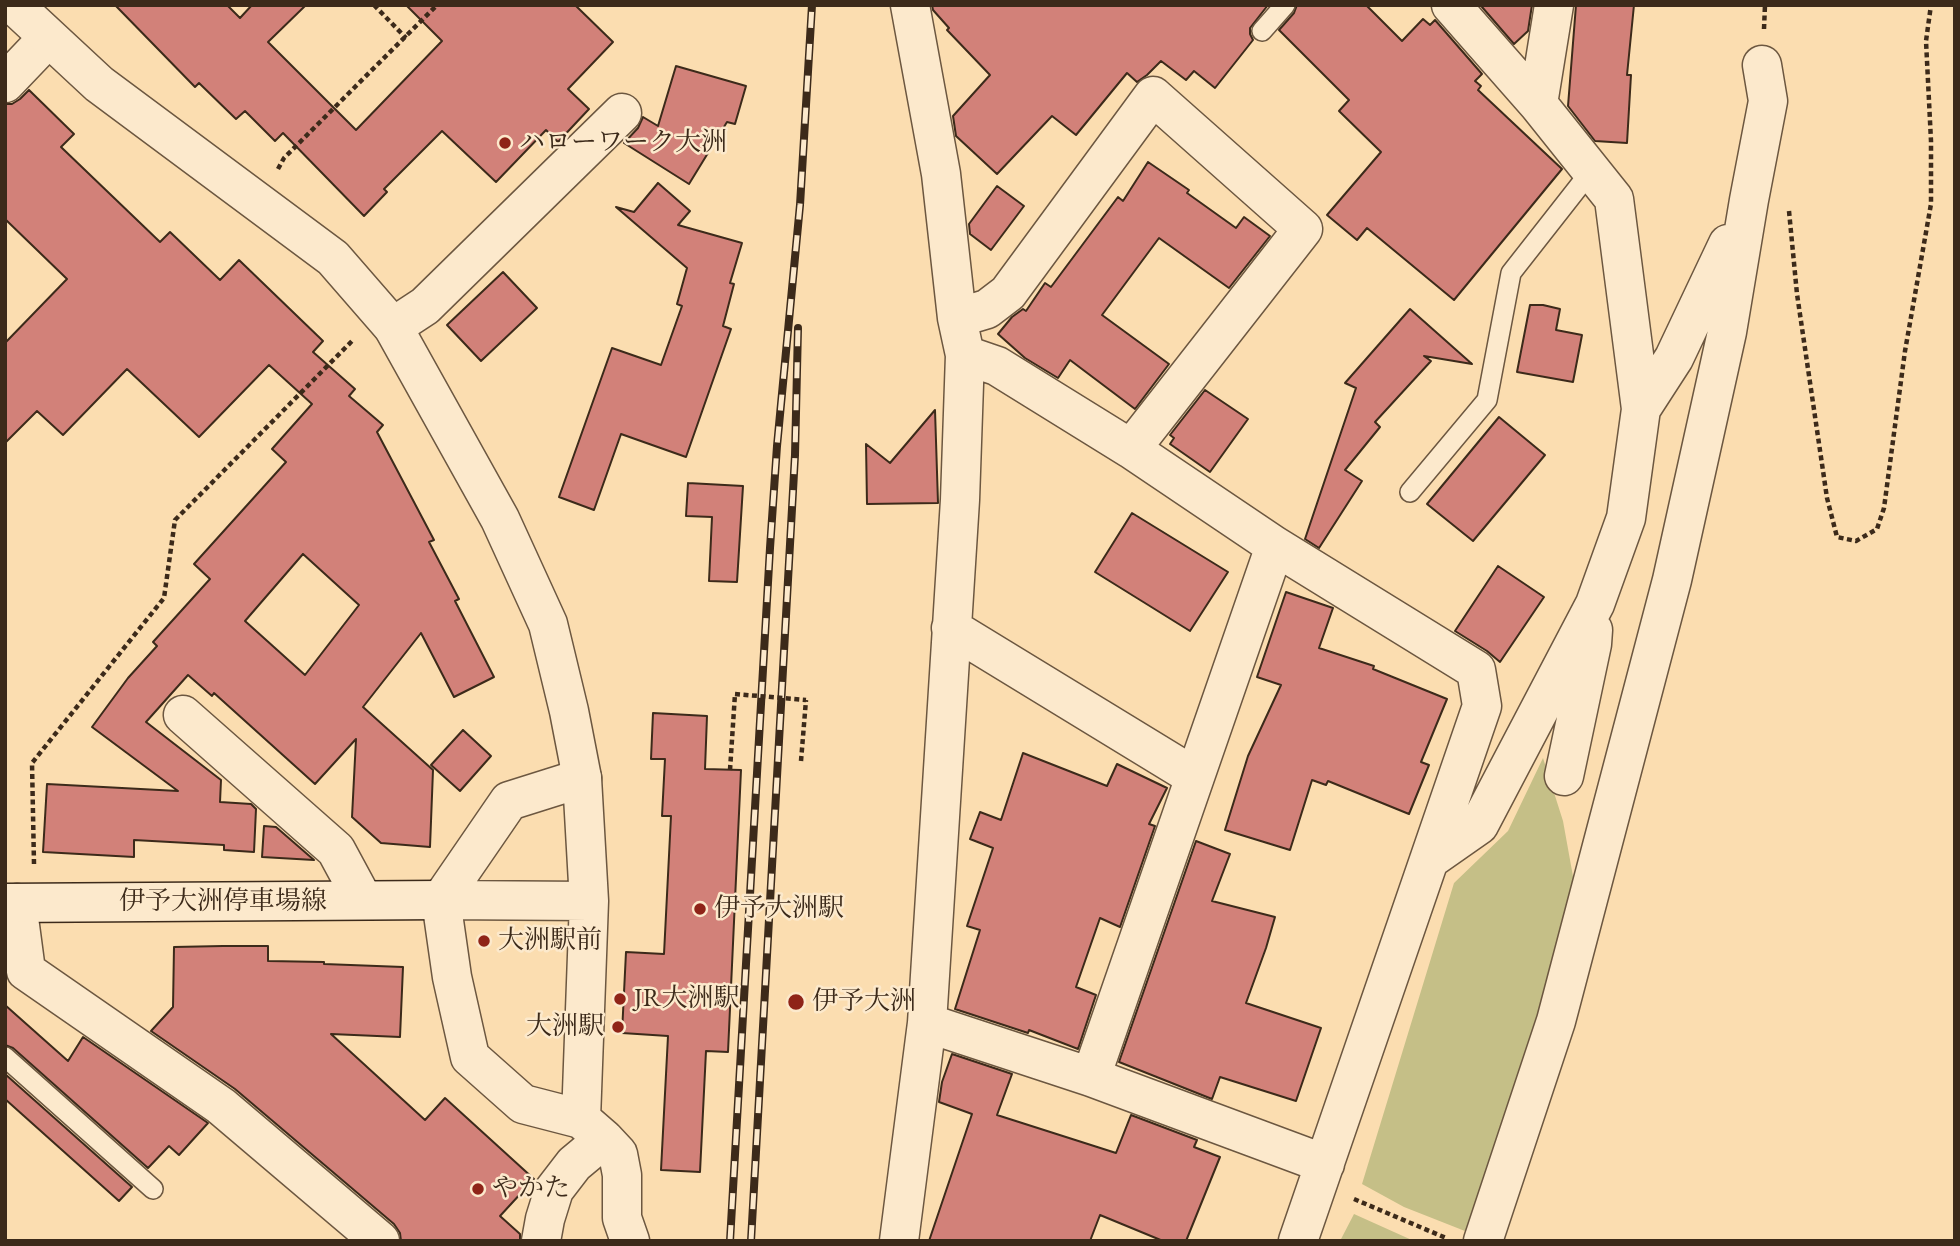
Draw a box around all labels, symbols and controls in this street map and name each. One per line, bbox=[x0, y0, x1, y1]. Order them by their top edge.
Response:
place label: ハローワーク大洲 bbox=[519, 127, 727, 159]
marker: ハローワーク大洲 bbox=[497, 135, 513, 151]
street label: 伊予大洲停車場線 bbox=[119, 886, 327, 918]
place label: 伊予大洲駅 bbox=[714, 893, 844, 925]
marker: 伊予大洲駅 bbox=[692, 901, 708, 917]
place label: 大洲駅前 bbox=[498, 925, 602, 957]
marker: 大洲駅前 bbox=[476, 933, 492, 949]
place label: JR大洲駅 bbox=[634, 983, 739, 1015]
place label: 伊予大洲 bbox=[812, 986, 916, 1018]
marker: JR大洲駅 bbox=[612, 991, 628, 1007]
marker: 伊予大洲 bbox=[786, 992, 806, 1012]
place label: 大洲駅 bbox=[526, 1011, 604, 1043]
marker: 大洲駅 bbox=[610, 1019, 626, 1035]
place label: やかた bbox=[492, 1173, 570, 1205]
marker: やかた bbox=[470, 1181, 486, 1197]

